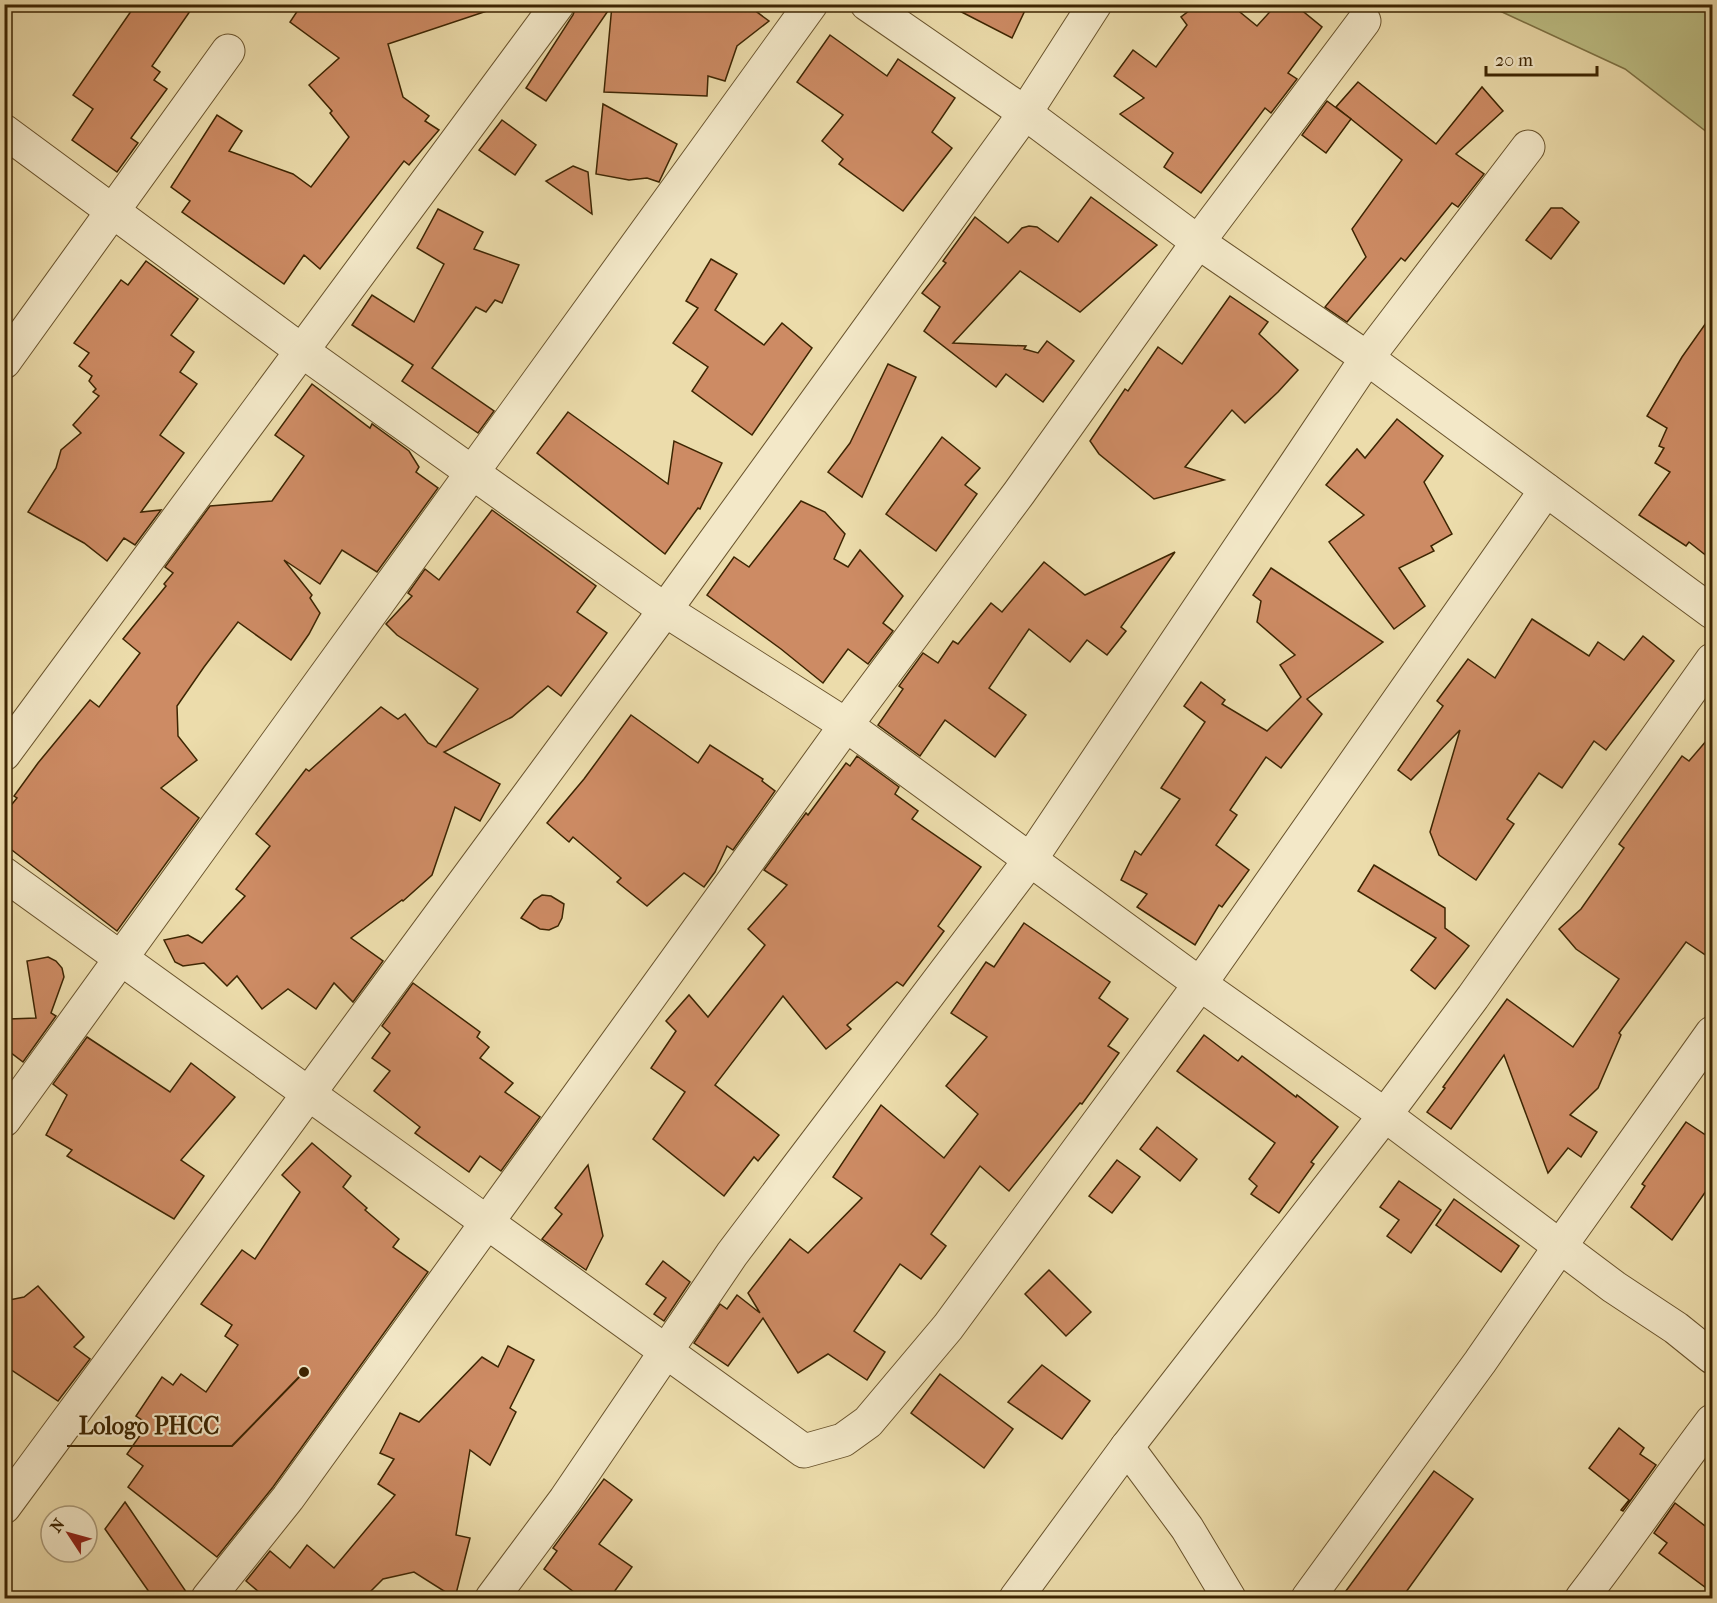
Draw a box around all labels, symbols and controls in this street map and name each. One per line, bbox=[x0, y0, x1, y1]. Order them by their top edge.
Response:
scale bar bbox=[1486, 39, 1597, 77]
text: 20 m bbox=[1495, 50, 1533, 71]
callout: Lologo PHCC bbox=[67, 1404, 232, 1446]
text: Lologo PHCC bbox=[79, 1412, 219, 1440]
north arrow bbox=[39, 1504, 99, 1564]
text: N bbox=[46, 1514, 69, 1536]

